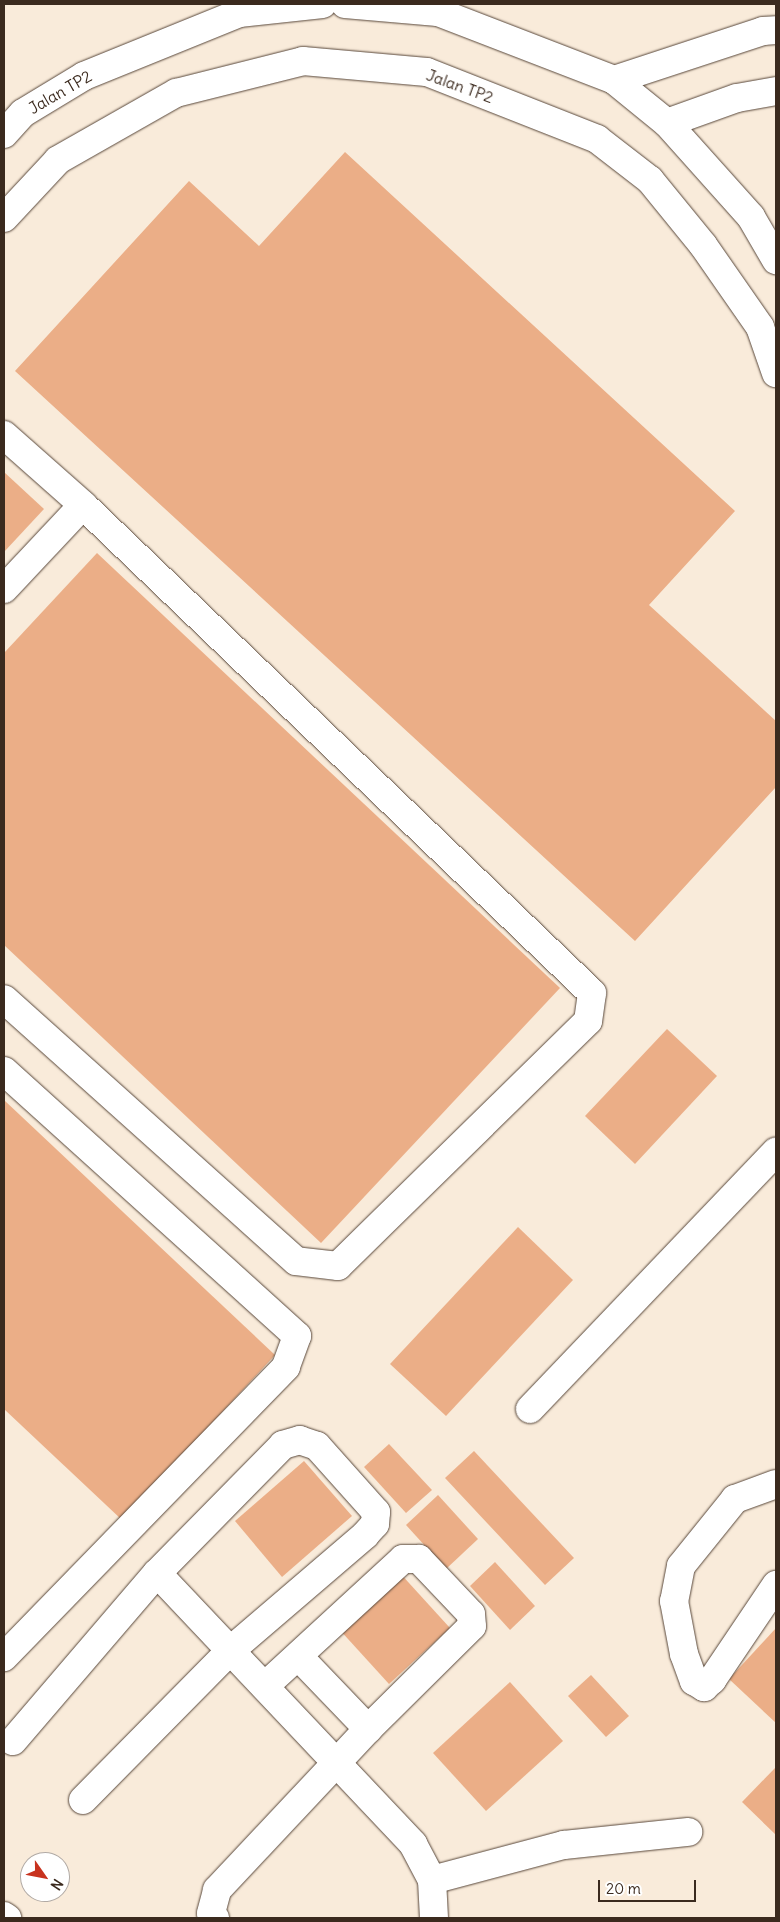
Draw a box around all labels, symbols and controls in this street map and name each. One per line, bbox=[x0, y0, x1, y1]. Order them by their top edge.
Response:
street label: Jalan TP2 bbox=[424, 65, 496, 107]
street label: Jalan TP2 bbox=[25, 66, 95, 118]
north arrow bbox=[20, 1852, 70, 1902]
scale bar bbox=[600, 1870, 698, 1902]
text: N bbox=[47, 1876, 67, 1894]
text: 20 m bbox=[606, 1879, 641, 1898]

